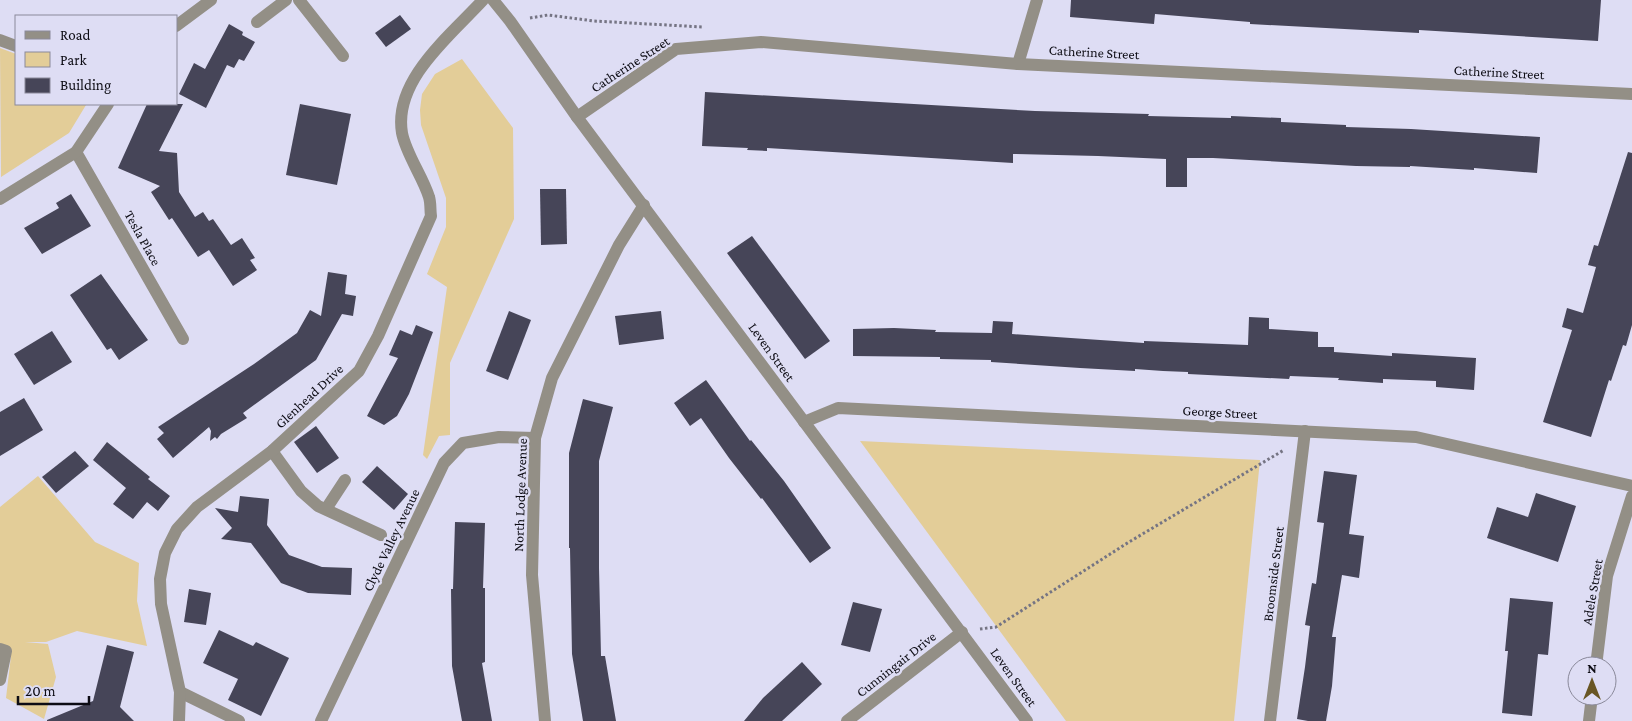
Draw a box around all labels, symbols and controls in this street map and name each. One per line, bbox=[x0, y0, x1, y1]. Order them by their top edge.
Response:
legend bbox=[15, 15, 178, 105]
text: Road bbox=[60, 27, 91, 43]
street label: Catherine Street bbox=[588, 32, 673, 95]
street label: Catherine Street bbox=[1048, 42, 1140, 62]
text: Park bbox=[60, 52, 87, 68]
street label: Catherine Street bbox=[1453, 62, 1545, 82]
text: Building bbox=[60, 77, 111, 94]
street label: Tesla Place bbox=[121, 208, 165, 268]
street label: Leven Street bbox=[745, 320, 799, 385]
street label: Glenhead Drive bbox=[272, 361, 346, 431]
street label: George Street bbox=[1182, 402, 1258, 422]
street label: North Lodge Avenue bbox=[510, 438, 530, 552]
street label: Clyde Valley Avenue bbox=[359, 486, 423, 594]
street label: Broomside Street bbox=[1259, 525, 1287, 622]
street label: Adele Street bbox=[1578, 557, 1606, 626]
street label: Cunningair Drive bbox=[853, 628, 939, 700]
street label: Leven Street bbox=[987, 645, 1041, 710]
north arrow bbox=[1567, 656, 1617, 706]
text: N bbox=[1587, 660, 1597, 676]
scale bar bbox=[18, 674, 89, 706]
text: 20 m bbox=[25, 683, 56, 699]

